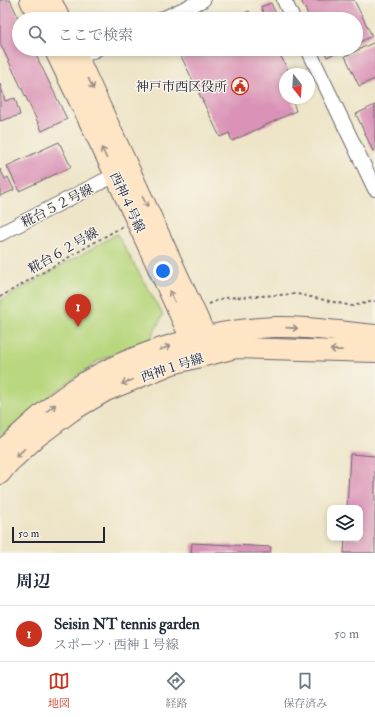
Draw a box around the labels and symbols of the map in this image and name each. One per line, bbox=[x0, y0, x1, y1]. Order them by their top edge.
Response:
north arrow bbox=[279, 68, 315, 104]
public building icon: 神戸市西区役所 bbox=[230, 76, 250, 96]
one-way arrow bbox=[88, 78, 95, 90]
place label: 神戸市西区役所 bbox=[136, 79, 227, 95]
one-way arrow bbox=[100, 147, 107, 159]
street label: 西神４号線 bbox=[106, 170, 148, 235]
street label: 糀台５２号線 bbox=[19, 181, 96, 231]
one-way arrow bbox=[142, 196, 149, 208]
street label: 糀台６２号線 bbox=[26, 224, 101, 277]
your location bbox=[153, 261, 173, 281]
one-way arrow bbox=[168, 290, 175, 302]
pin: 1 bbox=[65, 294, 91, 327]
one-way arrow bbox=[285, 325, 298, 332]
one-way arrow bbox=[158, 343, 170, 351]
one-way arrow bbox=[330, 347, 343, 354]
street label: 西神１号線 bbox=[139, 350, 206, 386]
one-way arrow bbox=[122, 378, 134, 386]
one-way arrow bbox=[45, 404, 56, 412]
one-way arrow bbox=[15, 448, 25, 458]
scale bar bbox=[12, 525, 105, 544]

